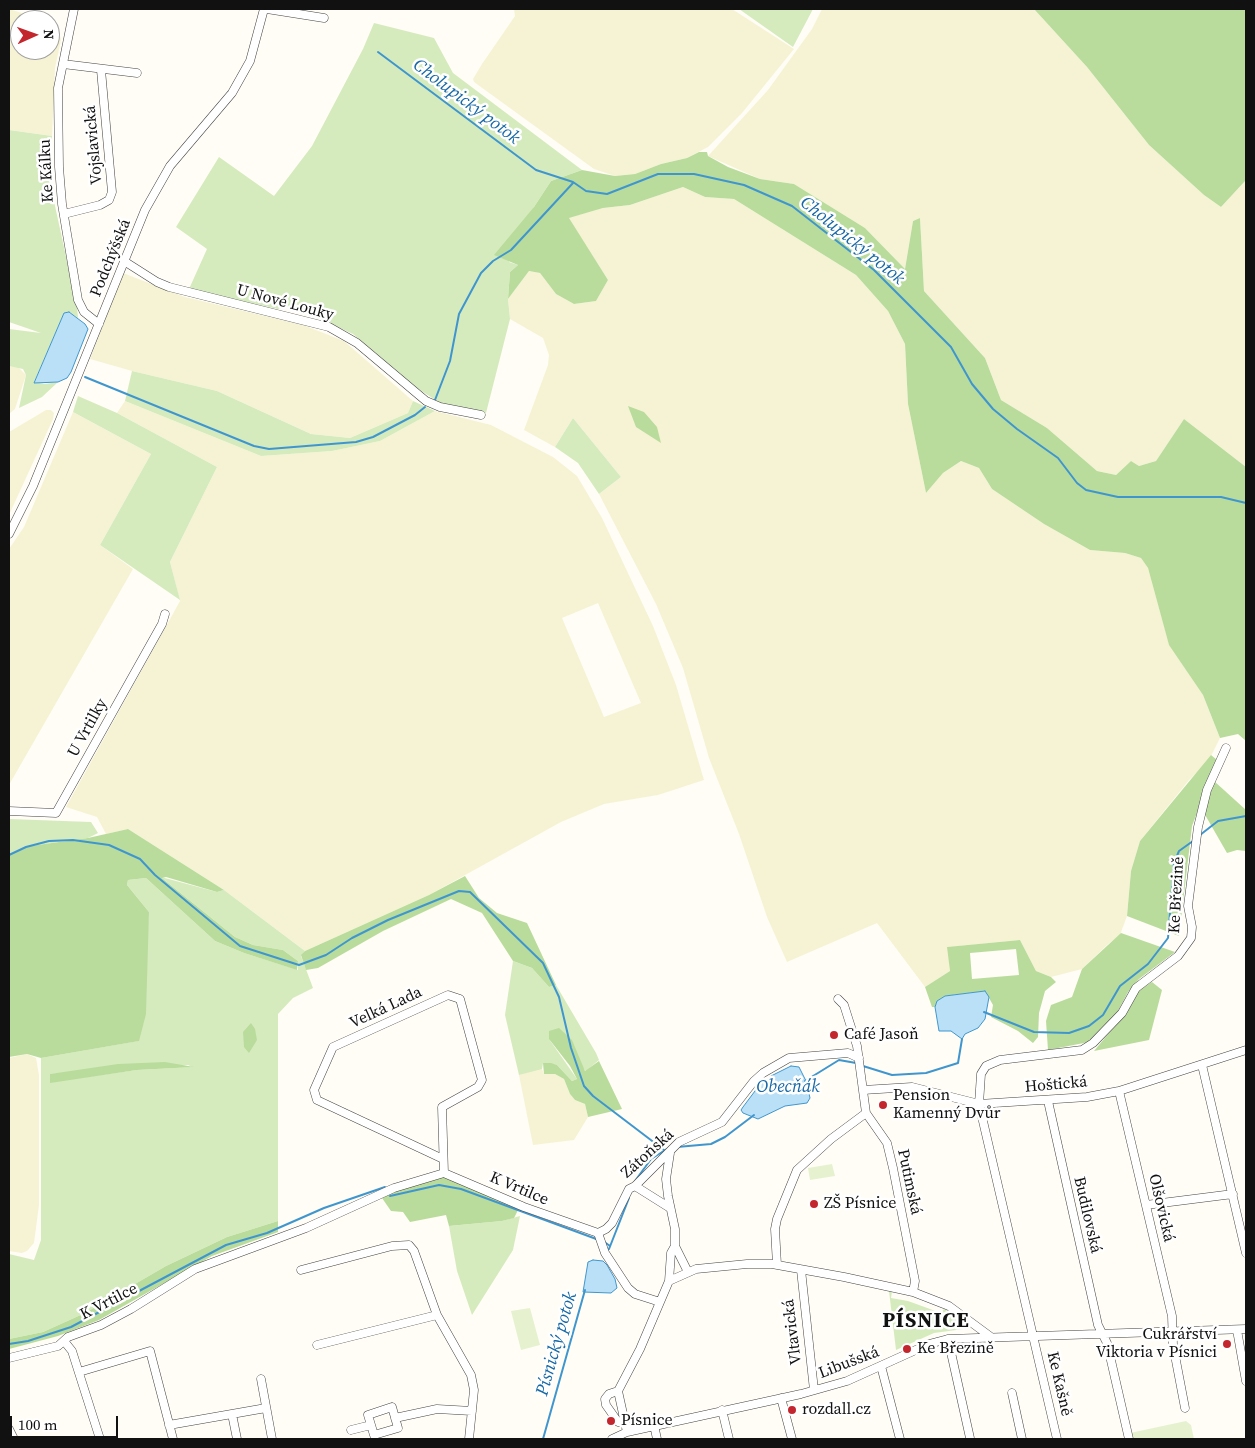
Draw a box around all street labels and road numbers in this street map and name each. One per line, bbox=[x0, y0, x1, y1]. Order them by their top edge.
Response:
street label: Vojslavická bbox=[81, 105, 107, 185]
street label: Ke Kálku bbox=[36, 139, 58, 203]
street label: Podchýšská bbox=[87, 216, 135, 300]
street label: U Nové Louky bbox=[234, 281, 336, 325]
street label: U Vrtilky bbox=[64, 695, 112, 761]
street label: Ke Březině bbox=[1165, 856, 1189, 934]
street label: Velká Lada bbox=[347, 983, 425, 1033]
street label: Hoštická bbox=[1024, 1073, 1088, 1097]
street label: Zátoňská bbox=[618, 1125, 678, 1183]
street label: Putimská bbox=[893, 1147, 925, 1217]
street label: K Vrtilce bbox=[487, 1168, 551, 1210]
street label: Olšovická bbox=[1144, 1172, 1178, 1244]
street label: Budilovská bbox=[1069, 1175, 1105, 1255]
street label: K Vrtilce bbox=[77, 1279, 141, 1325]
street label: Vltavická bbox=[779, 1298, 807, 1366]
street label: Libušská bbox=[816, 1343, 882, 1383]
street label: Ke Kašně bbox=[1042, 1350, 1076, 1418]

